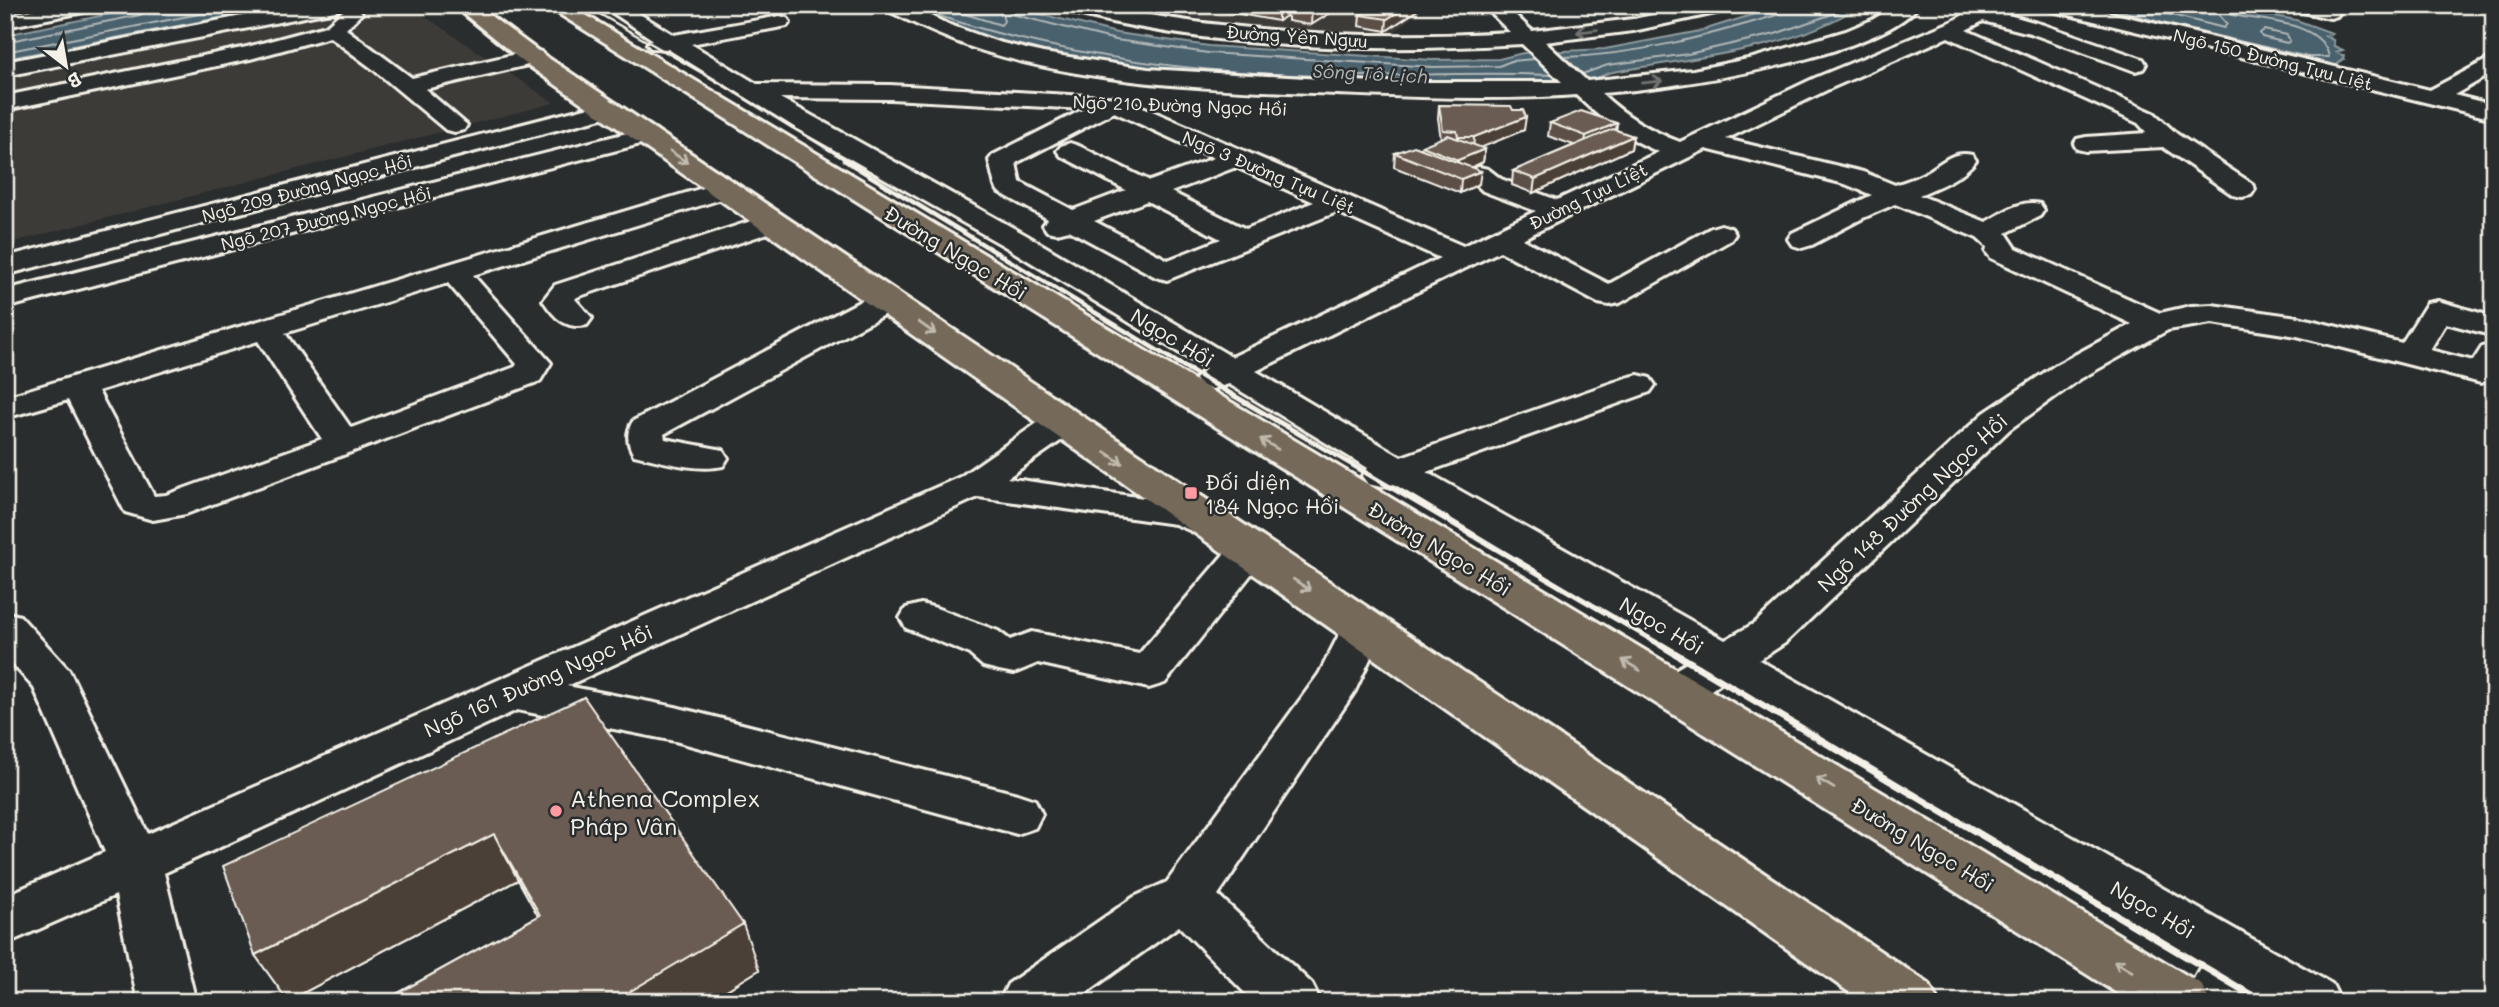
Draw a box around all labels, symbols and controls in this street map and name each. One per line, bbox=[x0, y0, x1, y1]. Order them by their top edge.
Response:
street label: Đường Yên Ngưu bbox=[1225, 19, 1369, 53]
street label: Ngõ 150 Đường Tựu Liệt bbox=[2171, 23, 2375, 95]
one-way arrow bbox=[1577, 25, 1599, 38]
north arrow bbox=[32, 32, 102, 102]
water label: Sông Tô Lịch bbox=[1312, 58, 1428, 88]
text: B bbox=[63, 67, 87, 95]
one-way arrow bbox=[1640, 75, 1663, 88]
street label: Ngõ 210 Đường Ngọc Hồi bbox=[1072, 89, 1288, 121]
street label: Ngõ 3 Đường Tựu Liệt bbox=[1179, 125, 1359, 219]
street label: Ngõ 209 Đường Ngọc Hồi bbox=[199, 148, 415, 228]
one-way arrow bbox=[669, 150, 688, 164]
street label: Đường Tựu Liệt bbox=[1525, 157, 1651, 235]
street label: Ngõ 207 Đường Ngọc Hồi bbox=[218, 180, 434, 256]
street label: Đường Ngọc Hồi bbox=[879, 199, 1033, 305]
street label: Ngọc Hồi bbox=[1126, 301, 1220, 373]
one-way arrow bbox=[917, 321, 936, 335]
street label: Ngõ 148 Đường Ngọc Hồi bbox=[1811, 407, 2013, 597]
one-way arrow bbox=[1260, 436, 1280, 450]
one-way arrow bbox=[1104, 451, 1123, 465]
place label: Đối diện 184 Ngọc Hồi bbox=[1205, 468, 1339, 519]
marker: Đối diện 184 Ngọc Hồi bbox=[1183, 485, 1199, 501]
street label: Đường Ngọc Hồi bbox=[1363, 495, 1517, 601]
one-way arrow bbox=[1292, 578, 1312, 592]
street label: Ngọc Hồi bbox=[1615, 590, 1709, 660]
street label: Ngõ 161 Đường Ngọc Hồi bbox=[419, 617, 657, 743]
one-way arrow bbox=[1621, 657, 1641, 671]
one-way arrow bbox=[1815, 776, 1835, 790]
place label: Athena Complex Pháp Vân bbox=[570, 782, 760, 841]
street label: Đường Ngọc Hồi bbox=[1846, 791, 2000, 897]
marker: Athena Complex Pháp Vân bbox=[548, 803, 564, 819]
street label: Ngọc Hồi bbox=[2106, 874, 2200, 944]
one-way arrow bbox=[2114, 959, 2134, 973]

